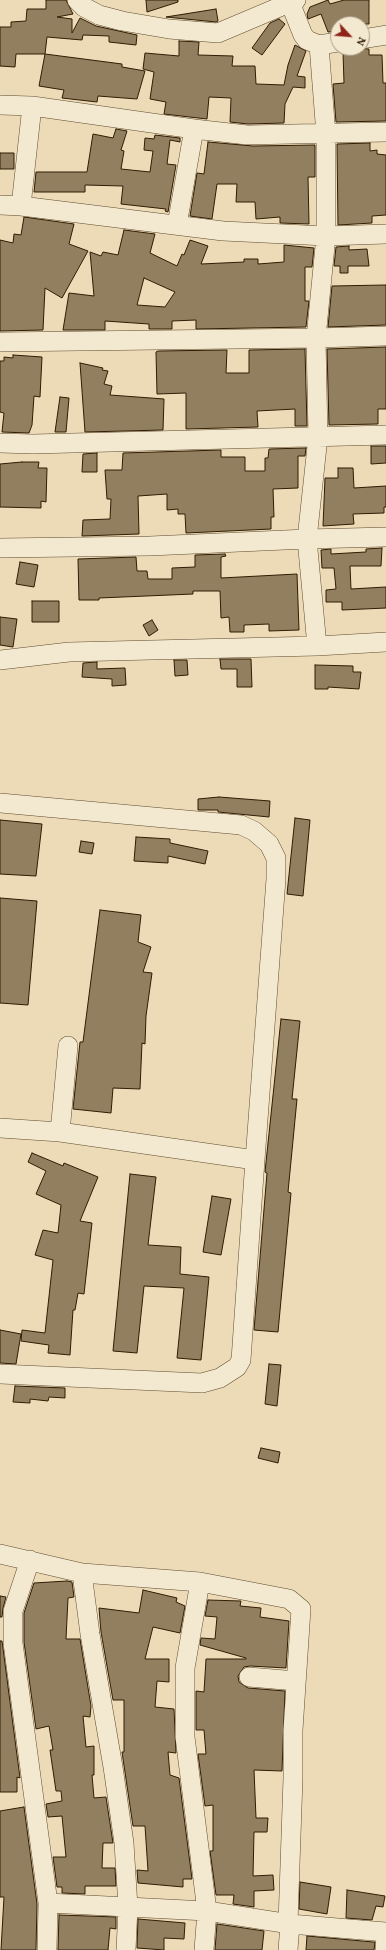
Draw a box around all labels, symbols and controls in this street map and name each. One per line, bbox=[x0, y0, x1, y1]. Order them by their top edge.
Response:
north arrow bbox=[330, 16, 370, 56]
text: N bbox=[352, 34, 369, 48]

